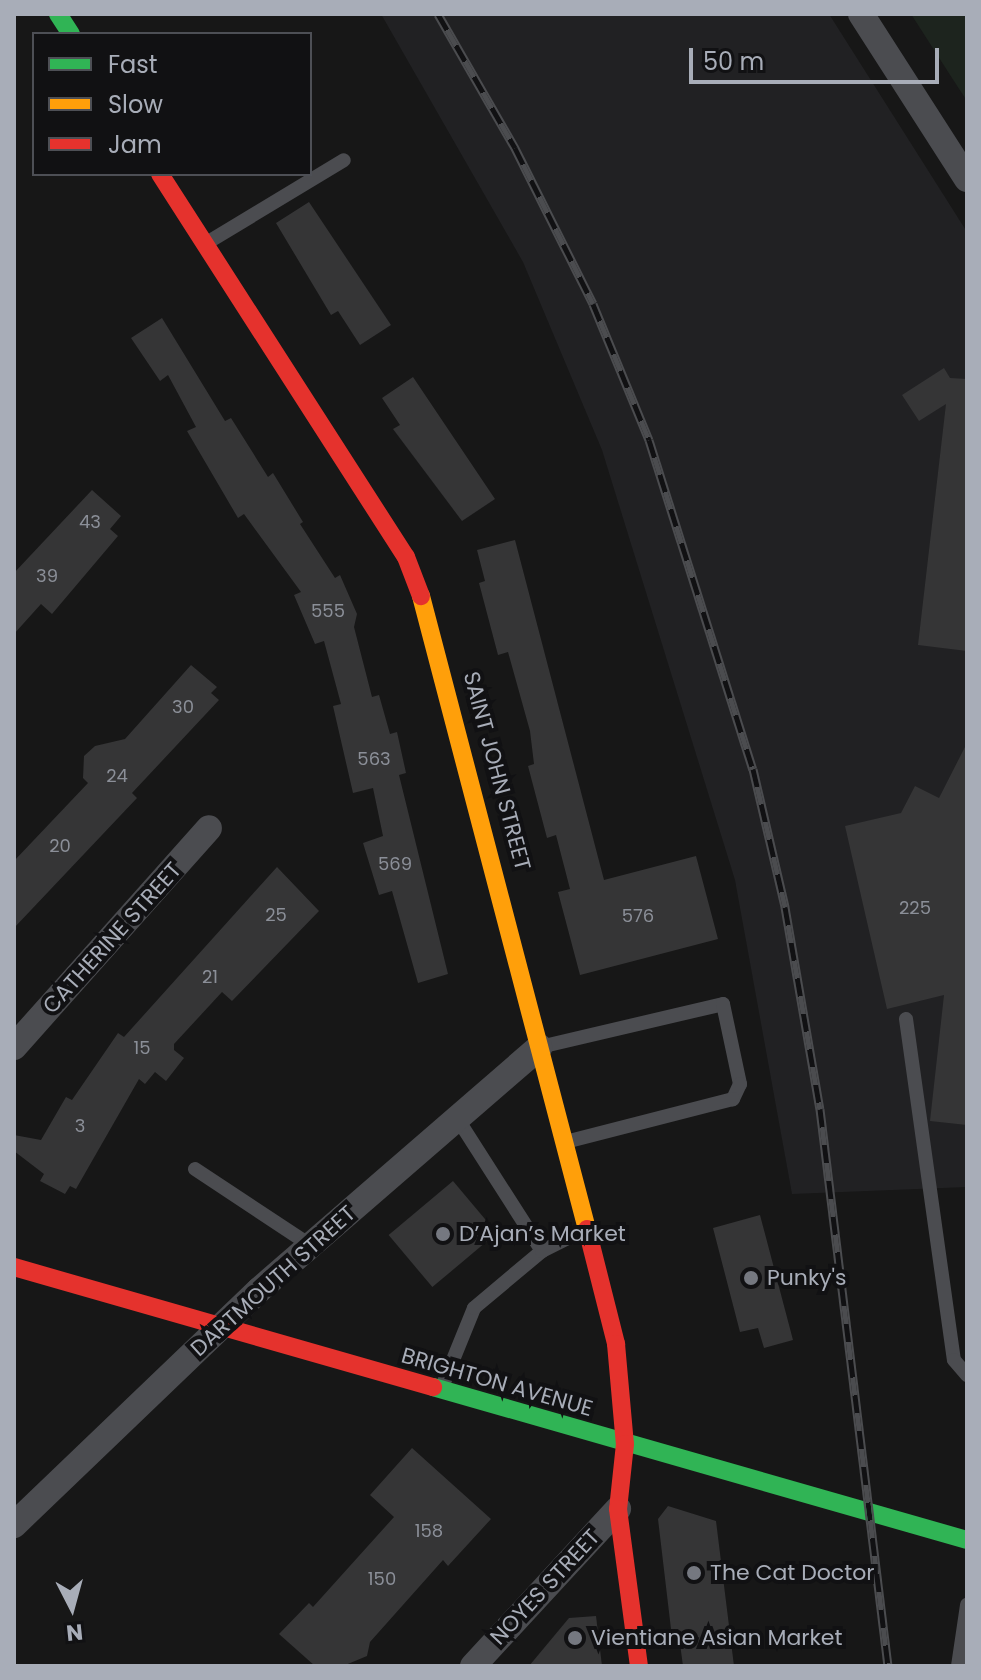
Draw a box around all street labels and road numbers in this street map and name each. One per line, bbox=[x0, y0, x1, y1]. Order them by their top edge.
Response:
street label: SAINT JOHN STREET bbox=[458, 669, 536, 873]
street label: CATHERINE STREET bbox=[37, 857, 187, 1019]
street label: DARTMOUTH STREET bbox=[185, 1200, 361, 1362]
street label: BRIGHTON AVENUE bbox=[398, 1342, 596, 1422]
street label: NOYES STREET bbox=[485, 1524, 605, 1650]

